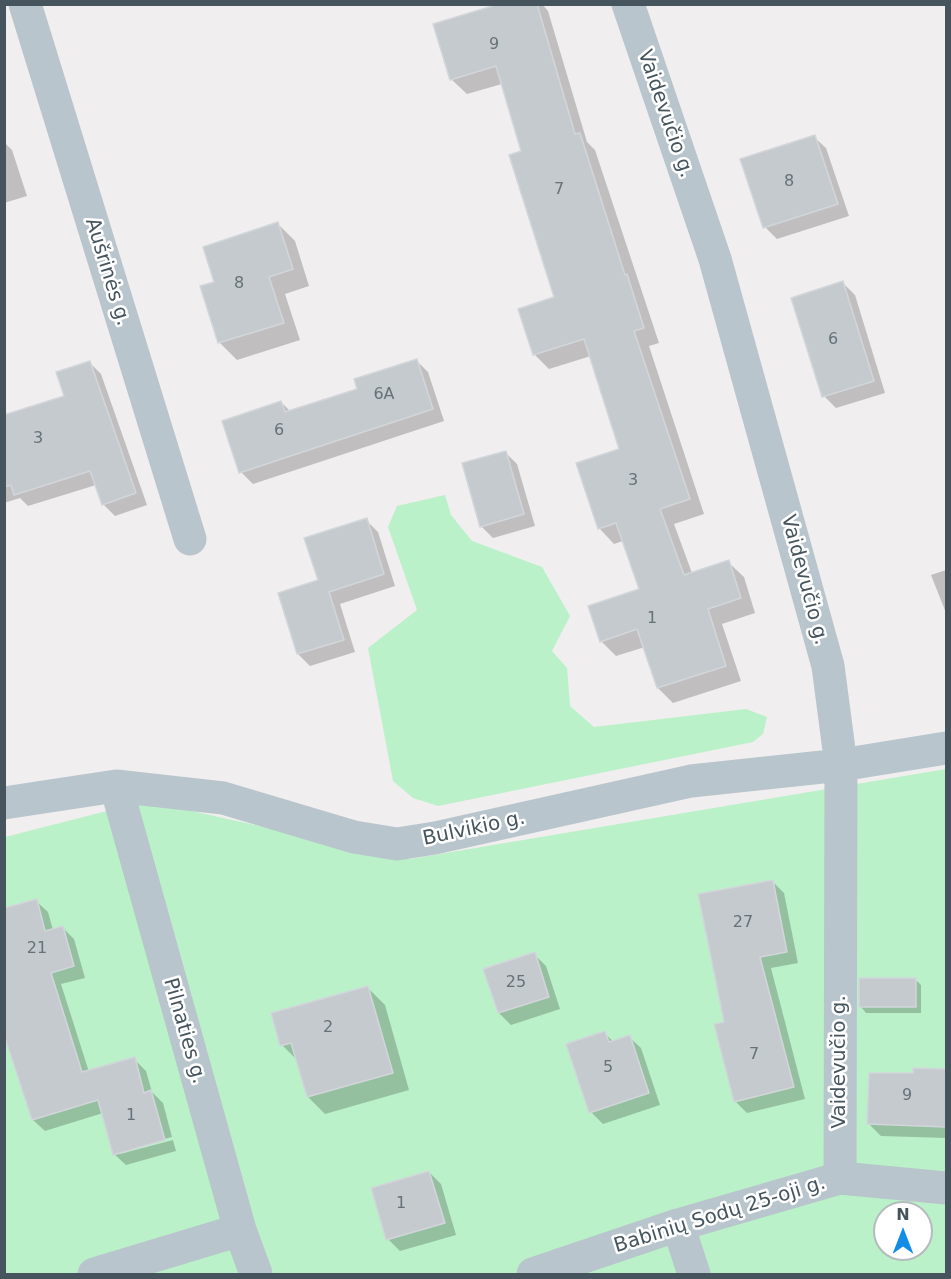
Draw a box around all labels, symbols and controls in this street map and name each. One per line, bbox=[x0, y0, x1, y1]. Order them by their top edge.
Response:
house number: 9 bbox=[489, 35, 499, 55]
street label: Vaidevučio g. bbox=[632, 47, 698, 181]
house number: 8 bbox=[784, 172, 794, 192]
house number: 7 bbox=[554, 180, 564, 200]
street label: Aušrinės g. bbox=[79, 215, 135, 329]
house number: 8 bbox=[234, 274, 244, 294]
house number: 6 bbox=[828, 330, 838, 350]
house number: 6A bbox=[373, 385, 395, 405]
house number: 6 bbox=[274, 421, 284, 441]
house number: 3 bbox=[33, 429, 43, 449]
house number: 3 bbox=[628, 471, 638, 491]
street label: Vaidevučio g. bbox=[775, 512, 833, 648]
house number: 1 bbox=[647, 609, 657, 629]
street label: Bulvikio g. bbox=[421, 806, 527, 852]
house number: 27 bbox=[733, 913, 753, 933]
house number: 21 bbox=[27, 939, 47, 959]
house number: 25 bbox=[506, 973, 526, 993]
street label: Pilnaties g. bbox=[157, 975, 211, 1087]
street label: Vaidevučio g. bbox=[828, 995, 852, 1129]
house number: 2 bbox=[323, 1018, 333, 1038]
house number: 7 bbox=[749, 1045, 759, 1065]
house number: 5 bbox=[603, 1058, 613, 1078]
house number: 9 bbox=[902, 1086, 912, 1106]
house number: 1 bbox=[126, 1106, 136, 1126]
street label: Babinių Sodų 25-oji g. bbox=[611, 1171, 829, 1259]
house number: 1 bbox=[396, 1194, 406, 1214]
north arrow bbox=[873, 1201, 933, 1261]
text: N bbox=[896, 1205, 910, 1224]

